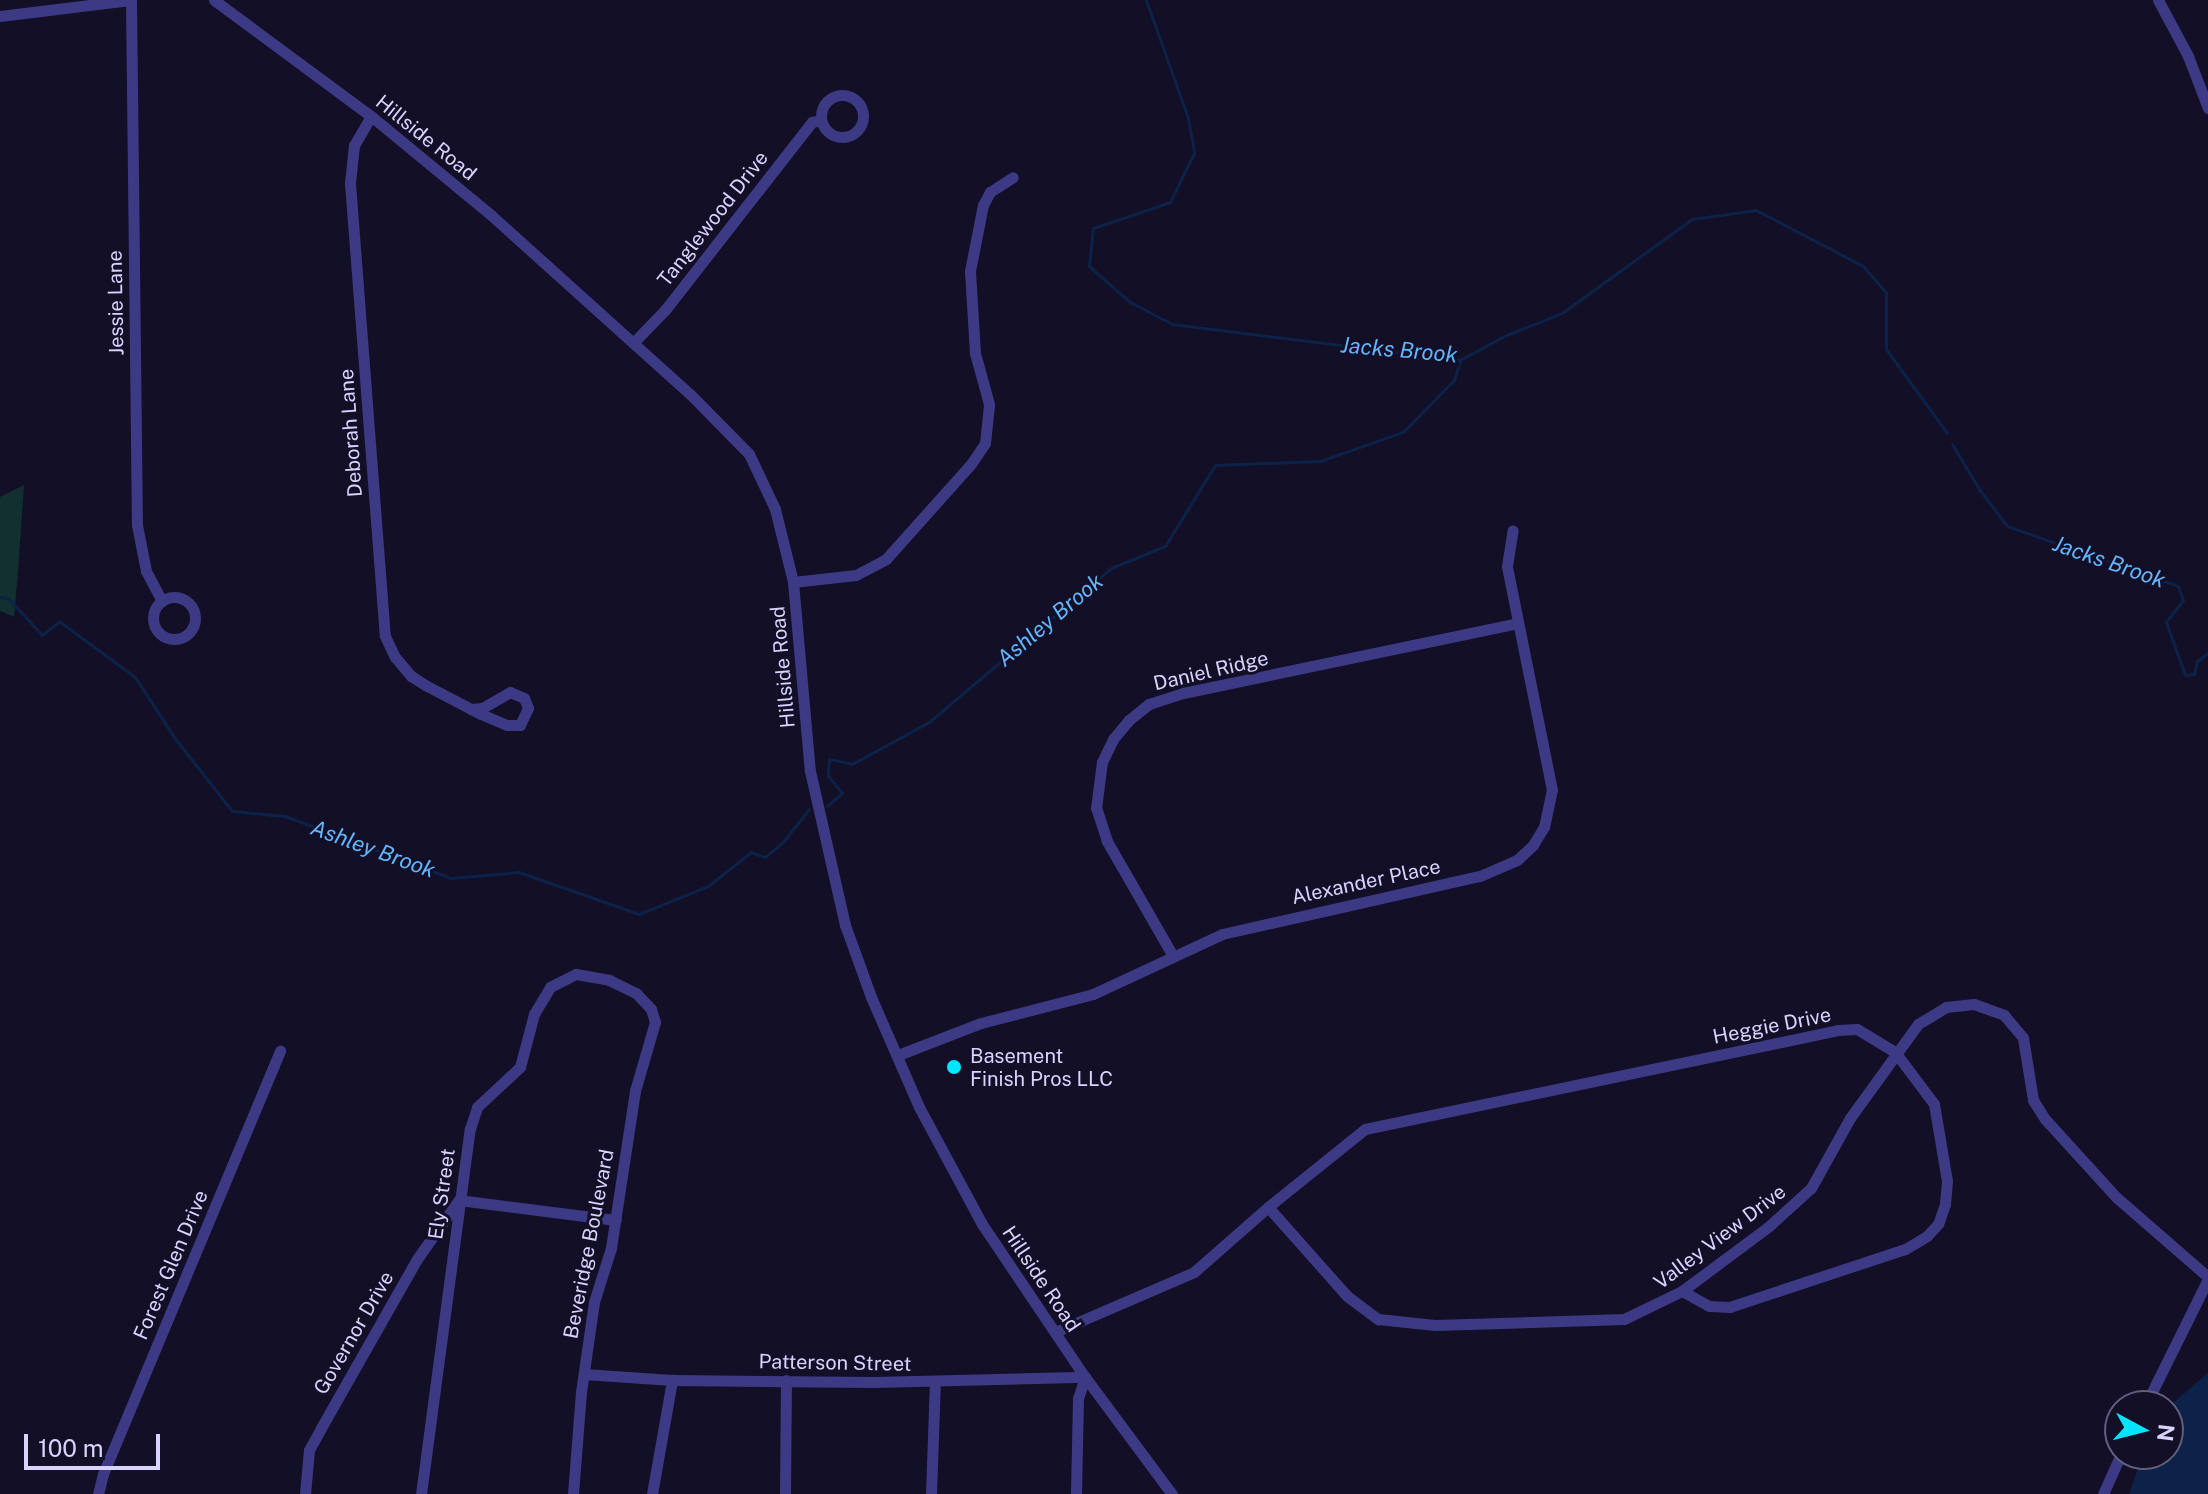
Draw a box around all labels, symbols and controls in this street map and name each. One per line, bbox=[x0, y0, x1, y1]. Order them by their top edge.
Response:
street label: Hillside Road bbox=[371, 90, 481, 186]
street label: Tanglewood Drive bbox=[653, 147, 773, 291]
street label: Jessie Lane bbox=[103, 250, 129, 356]
water label: Jacks Brook bbox=[1339, 332, 1459, 368]
street label: Deborah Lane bbox=[335, 368, 367, 498]
water label: Jacks Brook bbox=[2049, 530, 2169, 594]
water label: Ashley Brook bbox=[992, 568, 1108, 672]
street label: Hillside Road bbox=[766, 605, 800, 729]
street label: Daniel Ridge bbox=[1151, 646, 1271, 696]
water label: Ashley Brook bbox=[307, 814, 439, 884]
street label: Alexander Place bbox=[1289, 854, 1443, 910]
street label: Heggie Drive bbox=[1711, 1003, 1833, 1049]
place label: Basement Finish Pros LLC bbox=[970, 1044, 1113, 1091]
marker: Basement Finish Pros LLC bbox=[945, 1058, 963, 1076]
street label: Ely Street bbox=[424, 1147, 460, 1241]
street label: Beveridge Boulevard bbox=[559, 1147, 619, 1341]
street label: Valley View Drive bbox=[1649, 1179, 1791, 1295]
street label: Forest Glen Drive bbox=[129, 1187, 213, 1343]
street label: Hillside Road bbox=[997, 1222, 1085, 1336]
street label: Governor Drive bbox=[309, 1267, 399, 1399]
street label: Patterson Street bbox=[758, 1350, 912, 1376]
north arrow bbox=[2104, 1390, 2184, 1470]
scale bar bbox=[28, 1418, 164, 1468]
text: N bbox=[2152, 1423, 2180, 1443]
text: 100 m bbox=[38, 1434, 104, 1462]

